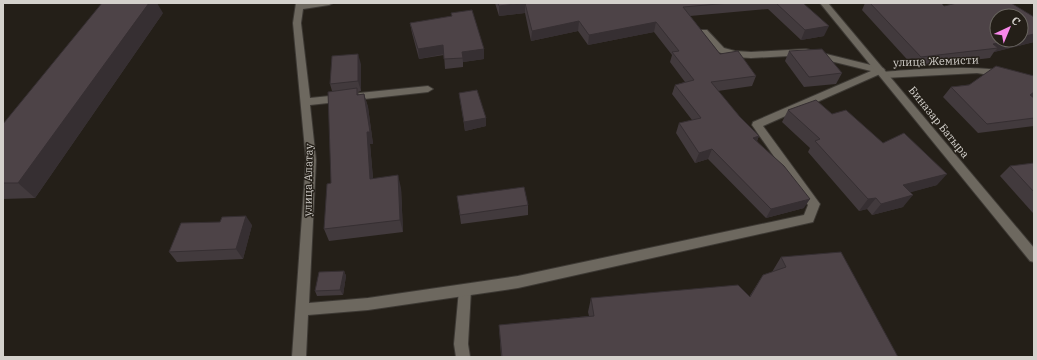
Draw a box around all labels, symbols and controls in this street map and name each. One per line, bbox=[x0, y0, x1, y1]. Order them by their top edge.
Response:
north arrow bbox=[989, 8, 1029, 48]
text: С bbox=[1008, 13, 1023, 28]
street label: улица Жемисти bbox=[893, 53, 979, 69]
street label: Биназар Батыра bbox=[906, 83, 972, 161]
street label: улица Алатау bbox=[300, 143, 316, 217]

